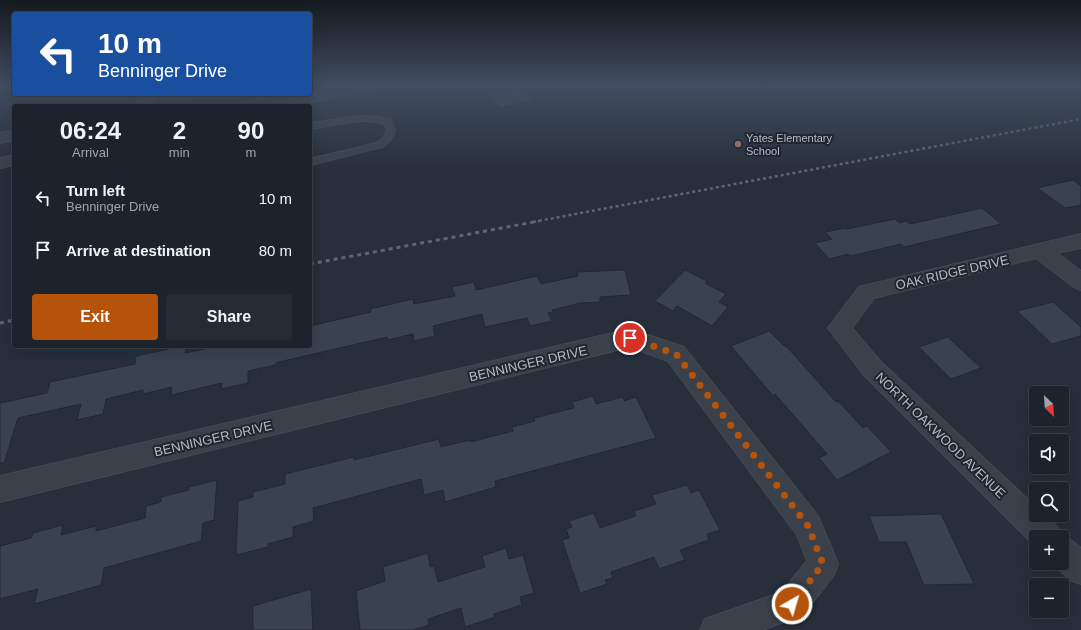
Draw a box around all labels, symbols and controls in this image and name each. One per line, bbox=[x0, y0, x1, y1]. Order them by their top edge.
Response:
icon: left bbox=[32, 28, 84, 80]
text: 10 m bbox=[98, 28, 162, 59]
text: Benninger Drive bbox=[98, 61, 227, 81]
text: 06:24 bbox=[60, 117, 121, 144]
text: 2 bbox=[173, 117, 186, 144]
text: 90 bbox=[238, 117, 264, 144]
place label: Yates Elementary School bbox=[746, 132, 833, 157]
marker: Yates Elementary School bbox=[733, 139, 743, 149]
text: Arrival bbox=[72, 145, 109, 160]
text: min bbox=[169, 145, 190, 160]
text: m bbox=[245, 145, 256, 160]
text: Turn left bbox=[66, 182, 125, 199]
icon: left bbox=[32, 187, 54, 209]
text: 10 m bbox=[259, 190, 292, 207]
text: Benninger Drive bbox=[66, 199, 159, 214]
icon: arrive bbox=[32, 239, 54, 261]
text: Arrive at destination bbox=[66, 242, 211, 259]
text: 80 m bbox=[259, 242, 292, 259]
street label: OAK RIDGE DRIVE bbox=[894, 252, 1010, 293]
button: Exit bbox=[32, 294, 158, 340]
button: Share bbox=[166, 294, 292, 340]
pin bbox=[613, 321, 647, 355]
icon: arrive bbox=[619, 327, 641, 349]
street label: BENNINGER DRIVE bbox=[468, 343, 589, 384]
street label: NORTH OAKWOOD AVENUE bbox=[873, 369, 1009, 502]
north arrow bbox=[1029, 386, 1069, 426]
map controls bbox=[1029, 386, 1069, 618]
street label: BENNINGER DRIVE bbox=[153, 418, 274, 459]
button: sound bbox=[1029, 434, 1069, 474]
button: search bbox=[1029, 482, 1069, 522]
button: + bbox=[1029, 530, 1069, 570]
button: − bbox=[1029, 578, 1069, 618]
position arrow bbox=[771, 583, 813, 625]

